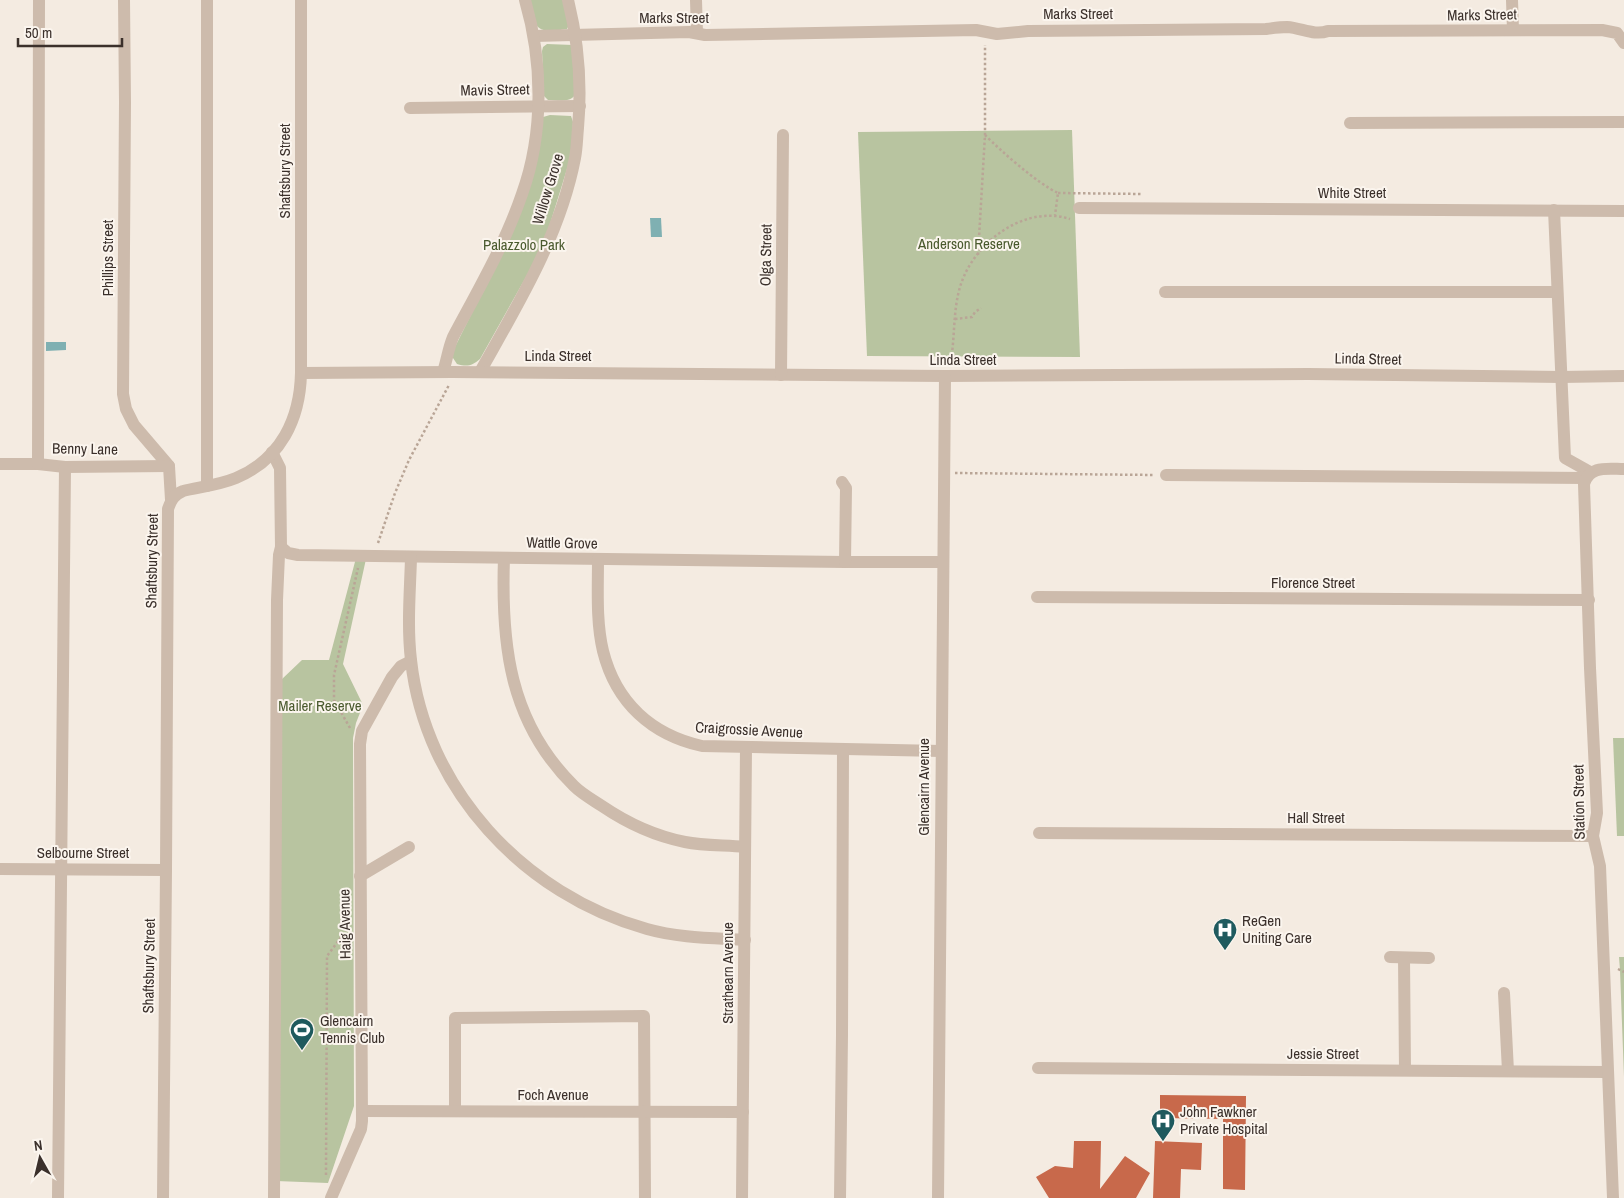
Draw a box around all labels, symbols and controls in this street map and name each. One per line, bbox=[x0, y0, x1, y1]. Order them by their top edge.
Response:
street label: Marks Street bbox=[1043, 3, 1113, 24]
street label: Marks Street bbox=[1447, 3, 1518, 26]
street label: Marks Street bbox=[639, 7, 709, 28]
scale bar bbox=[18, 15, 121, 47]
text: 50 m bbox=[25, 22, 52, 43]
street label: Mavis Street bbox=[460, 78, 530, 101]
street label: Shaftsbury Street bbox=[274, 123, 295, 219]
street label: Willow Grove bbox=[527, 151, 568, 227]
street label: White Street bbox=[1318, 182, 1387, 203]
street label: Phillips Street bbox=[97, 219, 118, 296]
street label: Olga Street bbox=[754, 223, 777, 286]
park label: Anderson Reserve bbox=[917, 233, 1020, 254]
park label: Palazzolo Park bbox=[483, 234, 566, 255]
street label: Linda Street bbox=[524, 345, 592, 366]
street label: Linda Street bbox=[1334, 347, 1402, 370]
street label: Linda Street bbox=[929, 349, 997, 370]
street label: Benny Lane bbox=[52, 437, 118, 460]
street label: Shaftsbury Street bbox=[140, 513, 163, 609]
street label: Wattle Grove bbox=[526, 531, 598, 554]
street label: Florence Street bbox=[1271, 572, 1356, 593]
park label: Mailer Reserve bbox=[278, 695, 362, 716]
street label: Craigrossie Avenue bbox=[695, 716, 804, 743]
street label: Glencairn Avenue bbox=[913, 738, 934, 836]
street label: Station Street bbox=[1567, 764, 1590, 840]
street label: Hall Street bbox=[1287, 807, 1345, 828]
street label: Selbourne Street bbox=[37, 842, 130, 863]
street label: Haig Avenue bbox=[333, 889, 356, 959]
place label: ReGen Uniting Care bbox=[1242, 910, 1312, 948]
hospital icon: ReGen Uniting Care bbox=[1212, 917, 1238, 951]
street label: Shaftsbury Street bbox=[137, 918, 160, 1014]
street label: Strathearn Avenue bbox=[717, 922, 738, 1024]
place label: Glencairn Tennis Club bbox=[320, 1010, 385, 1048]
sports icon: Glencairn Tennis Club bbox=[289, 1017, 315, 1051]
street label: Jessie Street bbox=[1287, 1043, 1359, 1064]
street label: Foch Avenue bbox=[518, 1084, 589, 1105]
place label: John Fawkner Private Hospital bbox=[1180, 1101, 1268, 1139]
hospital icon: John Fawkner Private Hospital bbox=[1150, 1108, 1176, 1142]
north arrow bbox=[15, 1133, 65, 1183]
text: N bbox=[33, 1136, 44, 1155]

